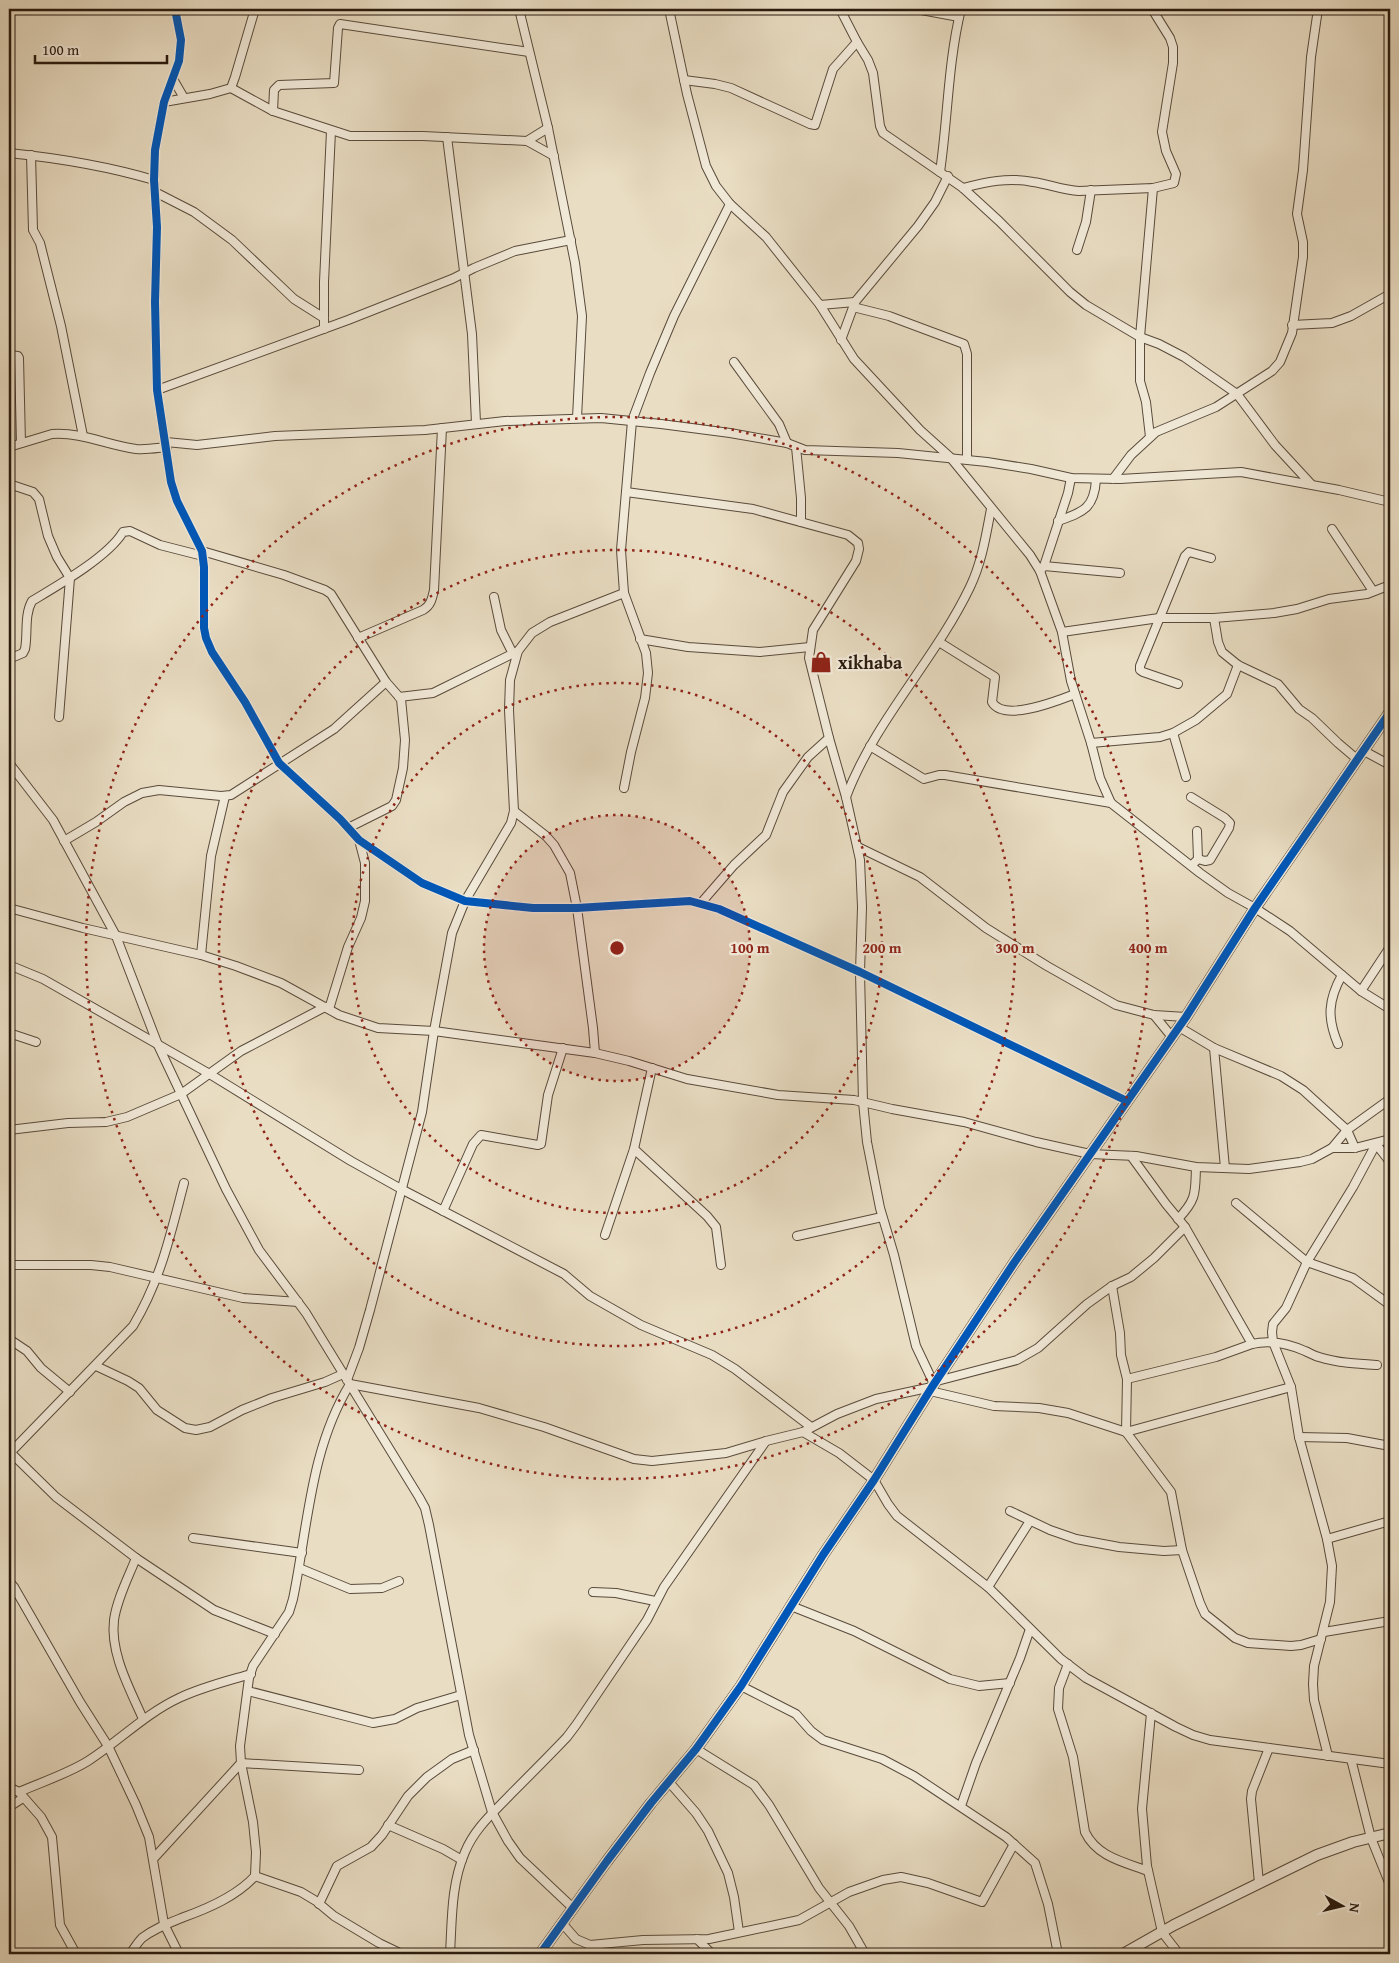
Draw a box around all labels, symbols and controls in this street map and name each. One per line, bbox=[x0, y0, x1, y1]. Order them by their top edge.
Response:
scale bar bbox=[35, 32, 168, 64]
text: 100 m bbox=[42, 39, 80, 60]
shop icon: xikhaba bbox=[808, 649, 834, 675]
place label: xikhaba bbox=[838, 649, 903, 676]
text: 100 m bbox=[730, 937, 770, 958]
text: 200 m bbox=[862, 937, 902, 958]
text: 300 m bbox=[995, 937, 1035, 958]
text: 400 m bbox=[1128, 937, 1168, 958]
centre of rings bbox=[608, 939, 626, 957]
north arrow bbox=[1316, 1880, 1366, 1930]
text: N bbox=[1344, 1902, 1365, 1914]

